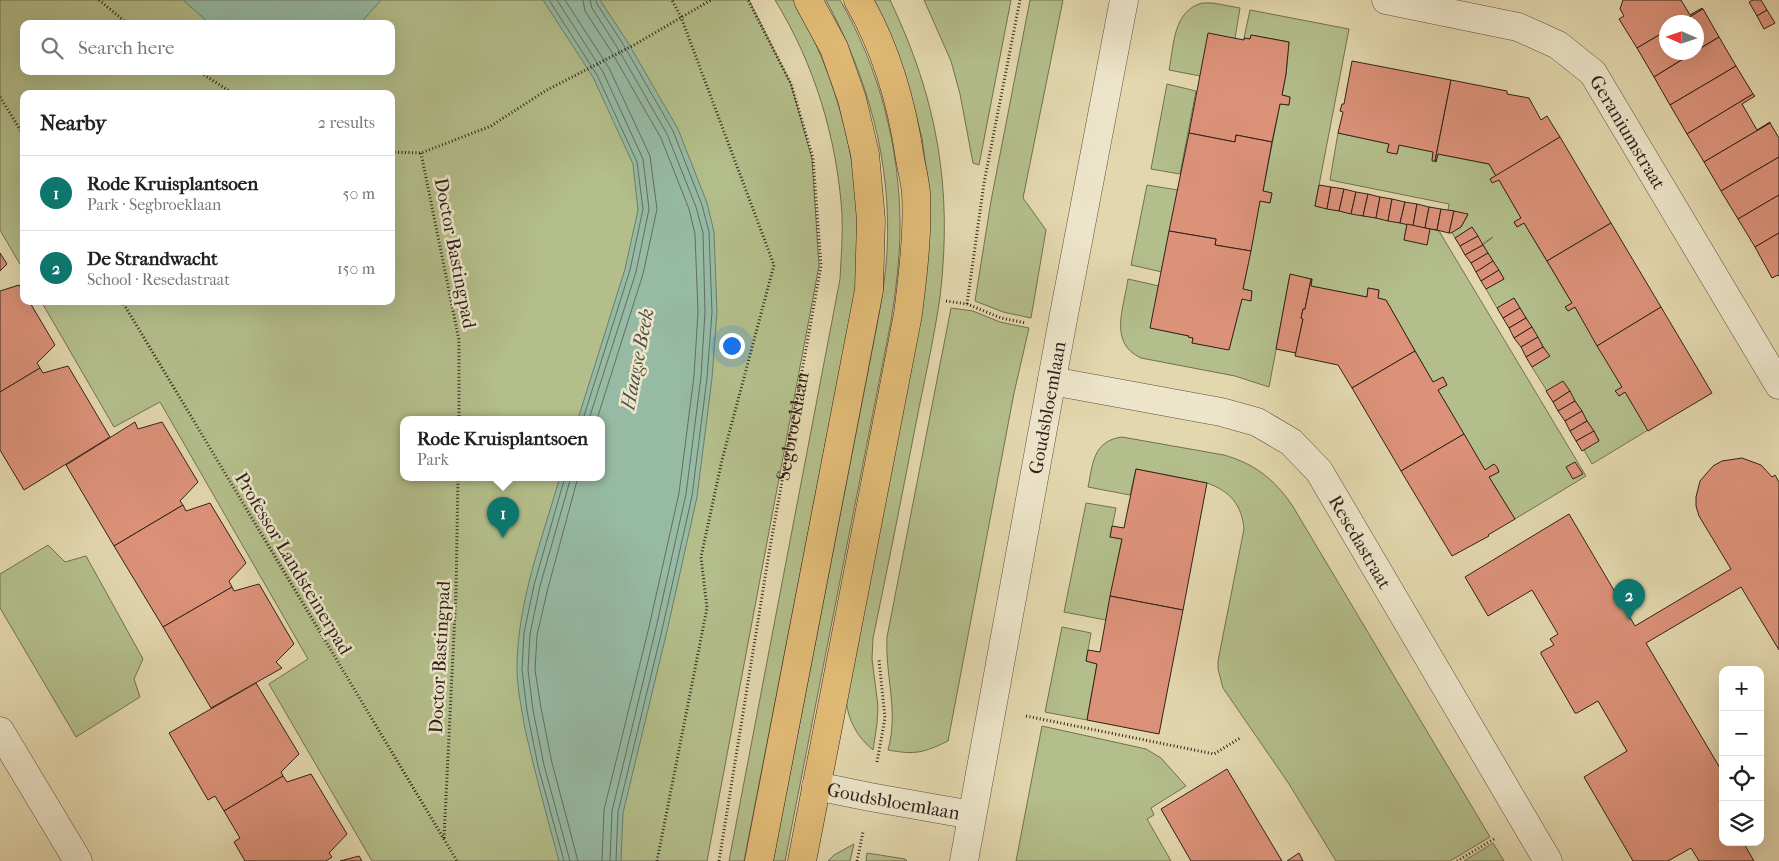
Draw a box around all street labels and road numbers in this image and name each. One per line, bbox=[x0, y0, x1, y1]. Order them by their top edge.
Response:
street label: Geraniumstraat bbox=[1585, 71, 1670, 194]
street label: Doctor Bastingpad bbox=[430, 176, 481, 331]
street label: Goudsbloemlaan bbox=[1025, 339, 1071, 476]
street label: Segbroeklaan bbox=[772, 370, 814, 482]
street label: Professor Landsteinerpad bbox=[230, 468, 357, 659]
street label: Resedastraat bbox=[1324, 492, 1396, 593]
street label: Doctor Bastingpad bbox=[425, 580, 455, 734]
street label: Goudsbloemlaan bbox=[825, 779, 962, 825]

